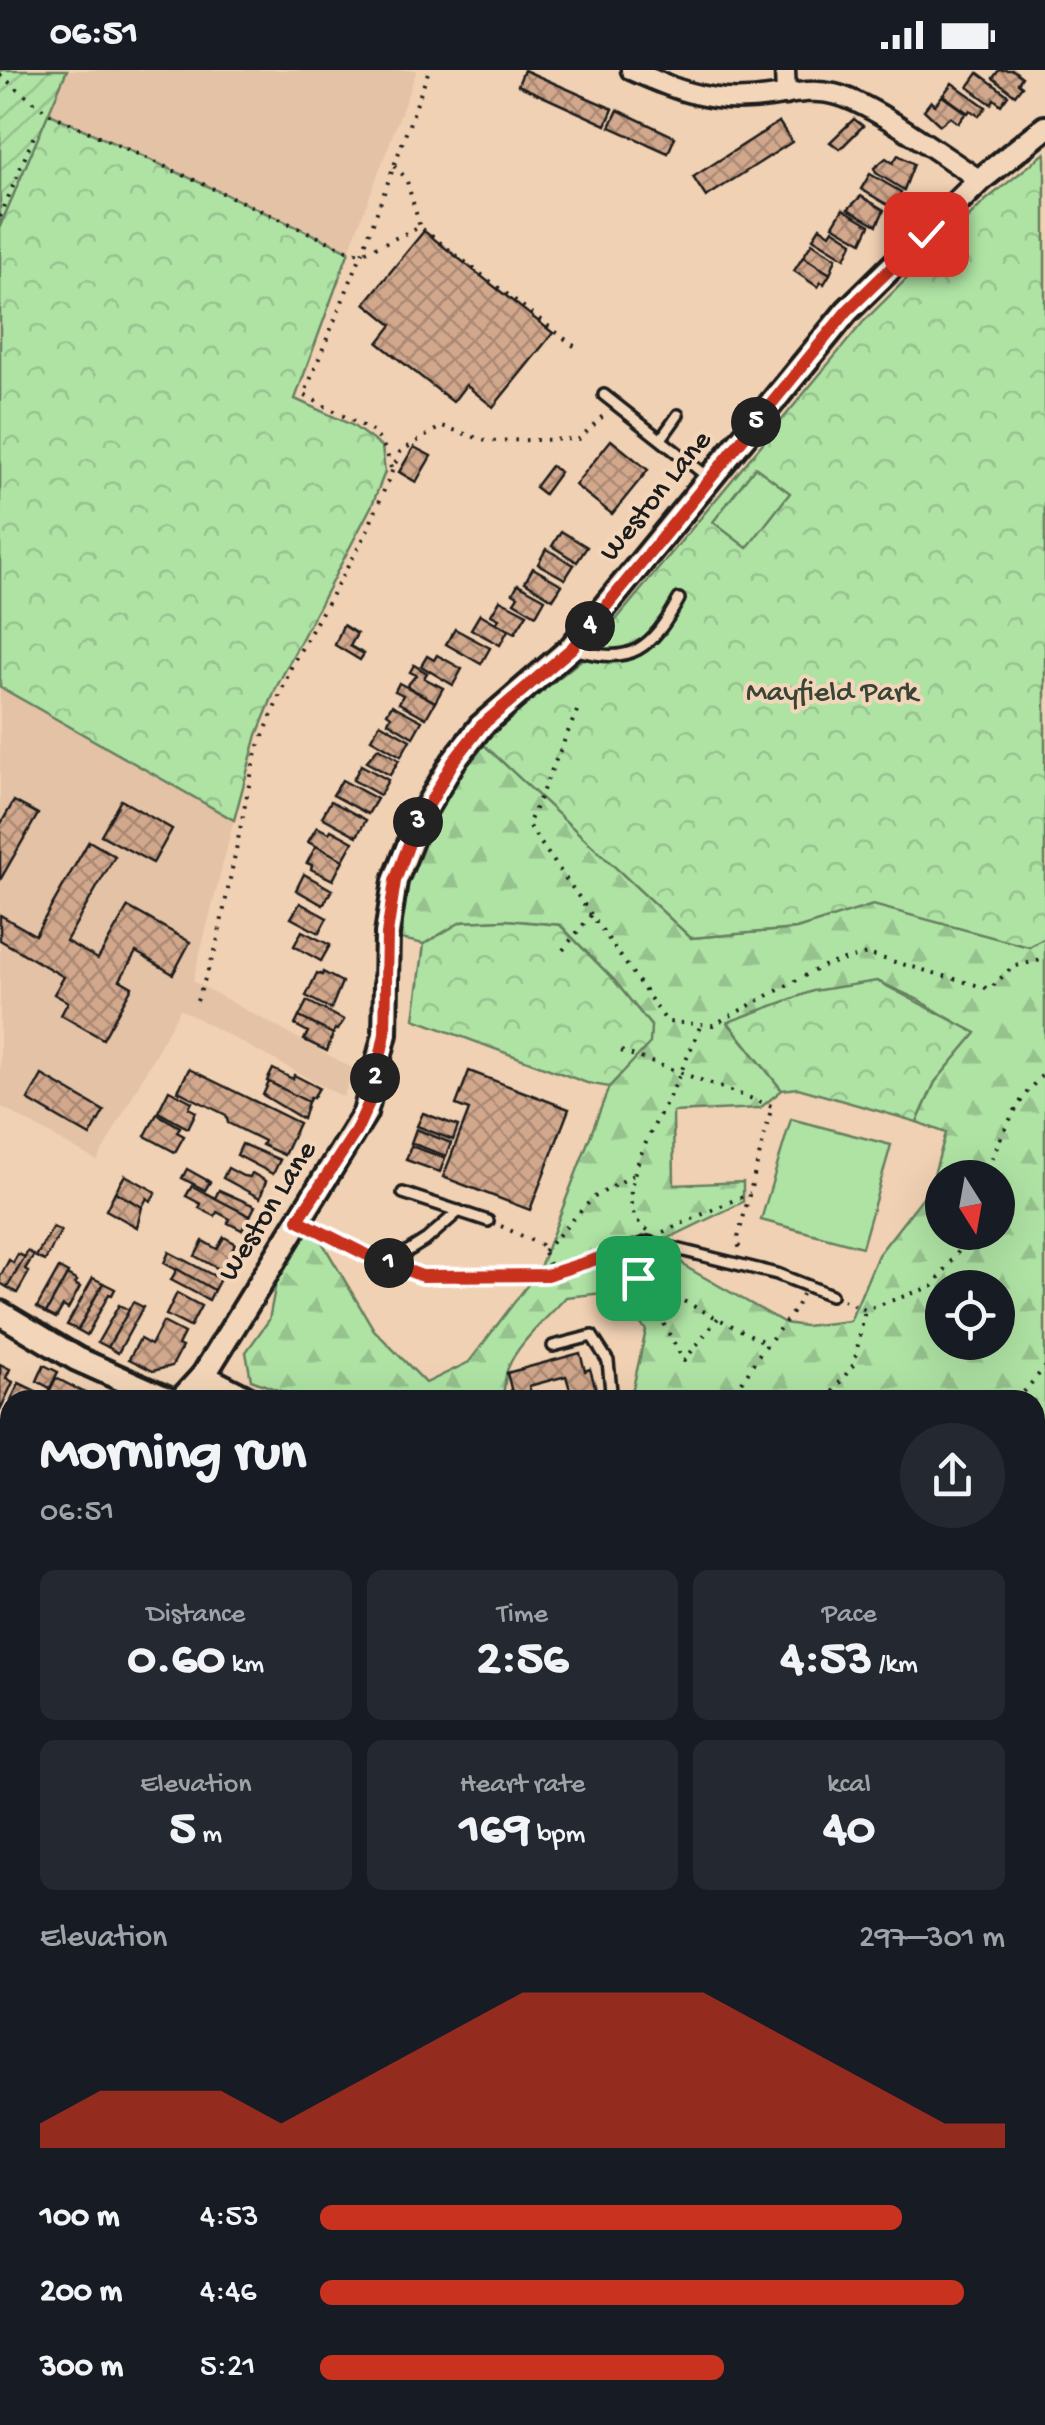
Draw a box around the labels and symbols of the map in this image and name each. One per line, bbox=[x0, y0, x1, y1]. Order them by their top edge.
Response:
pin bbox=[884, 192, 969, 277]
pin: 5 bbox=[731, 397, 781, 447]
street label: Weston Lane bbox=[593, 424, 721, 570]
pin: 4 bbox=[565, 601, 615, 651]
park label: Mayfield Park bbox=[746, 677, 921, 712]
pin: 3 bbox=[393, 797, 443, 847]
pin: 2 bbox=[350, 1053, 400, 1103]
street label: Weston Lane bbox=[212, 1135, 326, 1289]
north arrow bbox=[925, 1160, 1015, 1250]
pin bbox=[596, 1236, 681, 1321]
pin: 1 bbox=[364, 1238, 414, 1288]

